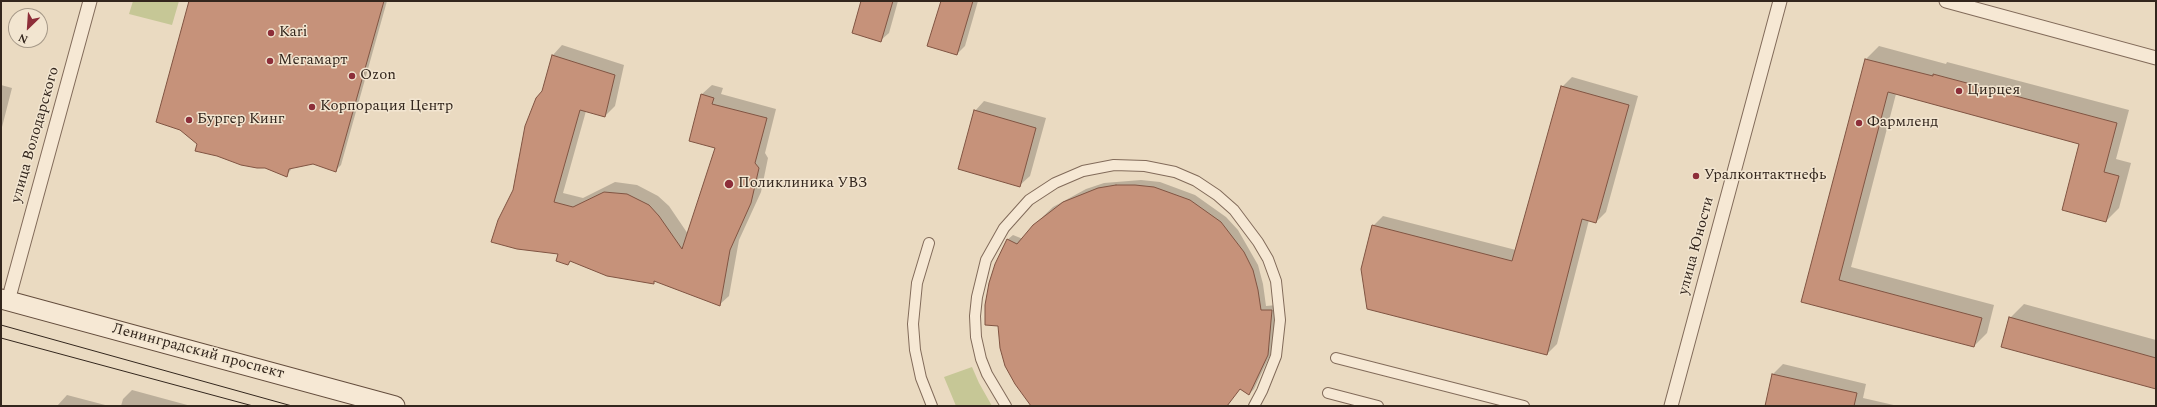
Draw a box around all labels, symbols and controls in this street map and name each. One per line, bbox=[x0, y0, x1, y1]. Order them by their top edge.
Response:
north arrow bbox=[8, 8, 48, 48]
place label: Kari bbox=[279, 24, 307, 42]
marker: Kari bbox=[266, 28, 276, 38]
text: N bbox=[15, 29, 31, 48]
place label: Мегамарт bbox=[278, 52, 348, 70]
marker: Мегамарт bbox=[265, 56, 275, 66]
street label: улица Володарского bbox=[8, 65, 64, 205]
place label: Ozon bbox=[360, 67, 396, 85]
marker: Ozon bbox=[347, 71, 357, 81]
place label: Цирцея bbox=[1967, 82, 2020, 100]
marker: Цирцея bbox=[1954, 86, 1964, 96]
place label: Корпорация Центр bbox=[320, 98, 453, 116]
marker: Корпорация Центр bbox=[307, 102, 317, 112]
place label: Бургер Кинг bbox=[197, 111, 285, 129]
place label: Фармленд bbox=[1867, 114, 1938, 132]
marker: Бургер Кинг bbox=[184, 115, 194, 125]
marker: Фармленд bbox=[1854, 118, 1864, 128]
place label: Уралконтактнефь bbox=[1704, 167, 1826, 185]
marker: Уралконтактнефь bbox=[1691, 171, 1701, 181]
place label: Поликлиника УВЗ bbox=[738, 175, 868, 193]
marker: Поликлиника УВЗ bbox=[723, 178, 735, 190]
street label: улица Юности bbox=[1675, 195, 1719, 297]
street label: Ленинградский проспект bbox=[110, 320, 286, 384]

